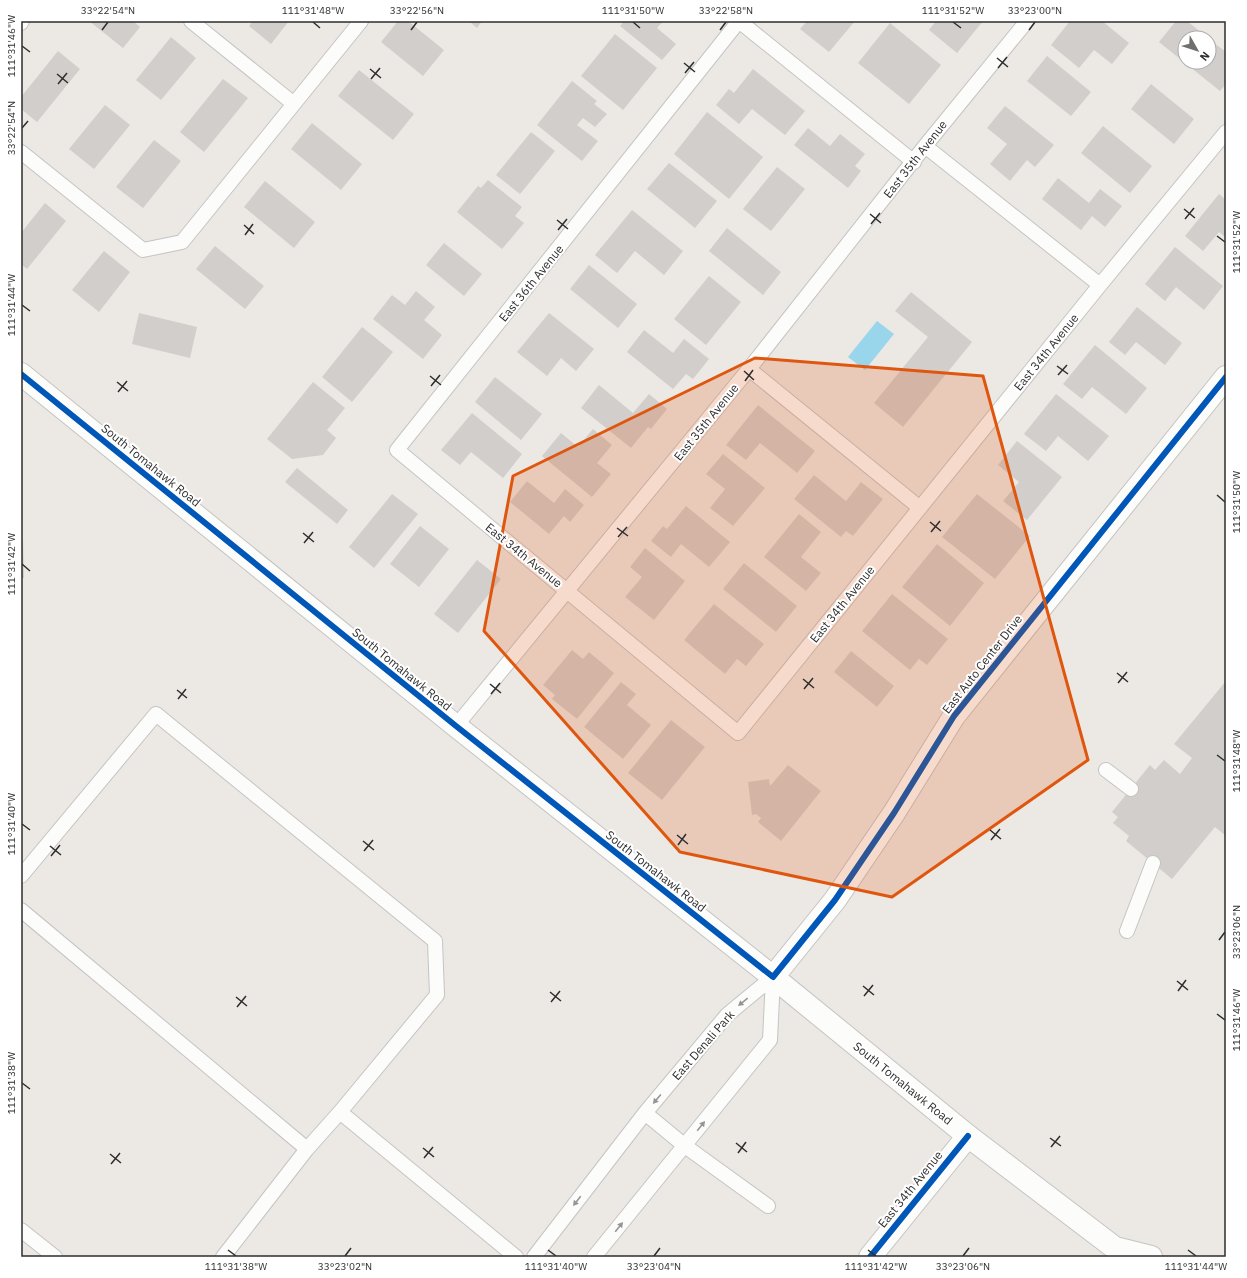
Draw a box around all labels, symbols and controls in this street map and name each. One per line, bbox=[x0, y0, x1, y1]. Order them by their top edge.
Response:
text: 33°22'54"N bbox=[81, 4, 135, 17]
text: 111°31'48"W bbox=[282, 4, 344, 17]
text: 33°22'56"N bbox=[390, 4, 444, 17]
text: 111°31'50"W bbox=[602, 4, 664, 17]
text: 33°22'58"N bbox=[699, 4, 753, 17]
text: 111°31'52"W bbox=[922, 4, 984, 17]
text: 33°23'00"N bbox=[1008, 4, 1062, 17]
text: 111°31'46"W bbox=[5, 15, 18, 77]
north arrow bbox=[1177, 30, 1217, 70]
text: N bbox=[1197, 49, 1213, 64]
text: 33°22'54"N bbox=[5, 101, 18, 155]
street label: East 35th Avenue bbox=[880, 117, 950, 201]
text: 111°31'52"W bbox=[1230, 211, 1243, 273]
street label: East 36th Avenue bbox=[495, 241, 567, 324]
text: 111°31'44"W bbox=[5, 274, 18, 336]
street label: East 34th Avenue bbox=[1010, 310, 1082, 393]
street label: East 35th Avenue bbox=[670, 380, 742, 463]
street label: South Tomahawk Road bbox=[98, 420, 204, 510]
text: 111°31'50"W bbox=[1230, 471, 1243, 533]
street label: East 34th Avenue bbox=[483, 519, 566, 591]
text: 111°31'42"W bbox=[5, 533, 18, 595]
street label: East 34th Avenue bbox=[806, 562, 878, 645]
street label: East Auto Center Drive bbox=[939, 611, 1025, 716]
street label: South Tomahawk Road bbox=[349, 624, 455, 714]
text: 111°31'48"W bbox=[1230, 730, 1243, 792]
text: 111°31'40"W bbox=[5, 793, 18, 855]
street label: South Tomahawk Road bbox=[603, 827, 709, 915]
text: 33°23'06"N bbox=[1230, 905, 1243, 959]
text: 111°31'46"W bbox=[1230, 989, 1243, 1051]
one-way arrow bbox=[738, 998, 748, 1006]
street label: East Denali Park bbox=[669, 1007, 738, 1083]
street label: South Tomahawk Road bbox=[850, 1038, 956, 1128]
text: 111°31'38"W bbox=[5, 1052, 18, 1114]
one-way arrow bbox=[652, 1094, 661, 1104]
one-way arrow bbox=[697, 1120, 705, 1131]
street label: East 34th Avenue bbox=[874, 1147, 946, 1230]
one-way arrow bbox=[573, 1196, 581, 1207]
one-way arrow bbox=[614, 1221, 623, 1232]
text: 111°31'38"W bbox=[205, 1260, 267, 1273]
text: 33°23'02"N bbox=[318, 1260, 372, 1273]
text: 111°31'40"W bbox=[525, 1260, 587, 1273]
text: 33°23'04"N bbox=[627, 1260, 681, 1273]
text: 111°31'42"W bbox=[845, 1260, 907, 1273]
text: 33°23'06"N bbox=[936, 1260, 990, 1273]
text: 111°31'44"W bbox=[1165, 1260, 1227, 1273]

